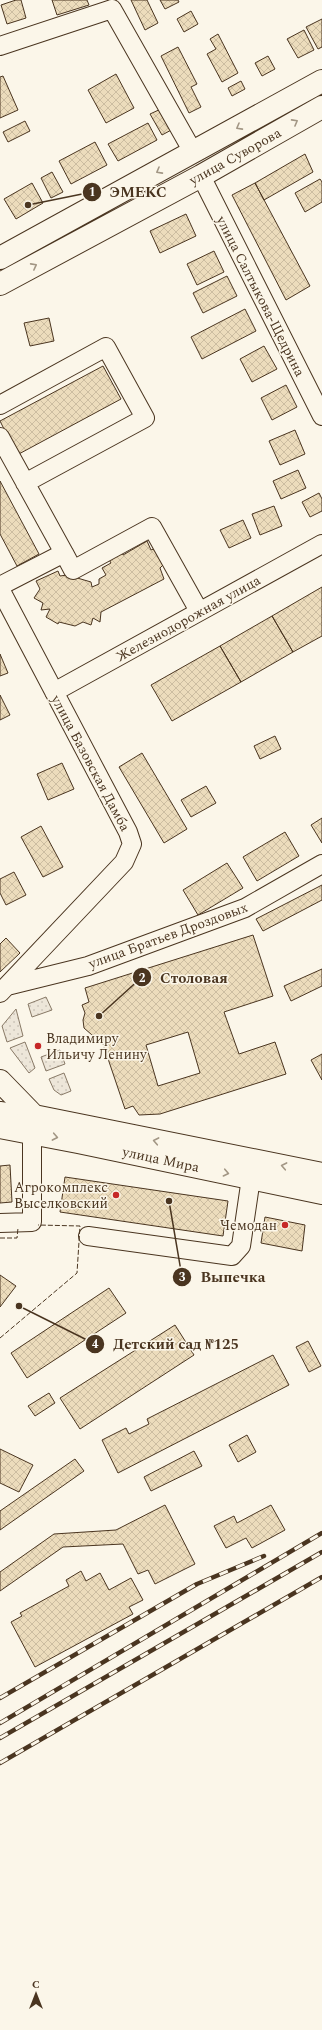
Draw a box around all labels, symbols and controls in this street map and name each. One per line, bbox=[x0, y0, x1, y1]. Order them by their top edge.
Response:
one-way arrow bbox=[291, 120, 299, 127]
street label: улица Суворова bbox=[184, 122, 285, 191]
one-way arrow bbox=[236, 123, 243, 130]
one-way arrow bbox=[156, 166, 163, 174]
callout: ЭМЕКС bbox=[82, 179, 175, 206]
text: ЭМЕКС bbox=[109, 181, 167, 204]
text: 1 bbox=[89, 183, 95, 202]
street label: улица Салтыкова-Щедрина bbox=[210, 211, 310, 380]
one-way arrow bbox=[30, 263, 37, 270]
street label: Железнодорожная улица bbox=[112, 570, 264, 667]
street label: улица Базовская Дамба bbox=[45, 690, 136, 835]
street label: улица Братьев Дроздовых bbox=[85, 897, 251, 974]
callout: Столовая bbox=[132, 964, 236, 991]
text: Столовая bbox=[160, 967, 228, 990]
text: 2 bbox=[139, 969, 146, 988]
place label: Владимиру Ильичу Ленину bbox=[46, 1028, 148, 1065]
marker: Владимиру Ильичу Ленину bbox=[33, 1041, 43, 1051]
one-way arrow bbox=[52, 1132, 58, 1141]
one-way arrow bbox=[153, 1137, 160, 1145]
street label: улица Мира bbox=[120, 1141, 201, 1178]
one-way arrow bbox=[281, 1163, 287, 1171]
one-way arrow bbox=[223, 1168, 229, 1176]
place label: Агрокомплекс Выселковский bbox=[14, 1177, 108, 1214]
marker: Агрокомплекс Выселковский bbox=[111, 1190, 121, 1200]
place label: Чемодан bbox=[220, 1215, 277, 1236]
marker: Чемодан bbox=[280, 1220, 290, 1230]
callout: Выпечка bbox=[172, 1263, 273, 1290]
text: Выпечка bbox=[200, 1266, 266, 1289]
text: 3 bbox=[179, 1268, 186, 1287]
callout: Детский сад №125 bbox=[85, 1331, 246, 1358]
text: Детский сад №125 bbox=[113, 1333, 239, 1356]
text: 4 bbox=[92, 1335, 99, 1354]
north arrow bbox=[16, 1974, 56, 2014]
text: С bbox=[32, 1976, 40, 1993]

